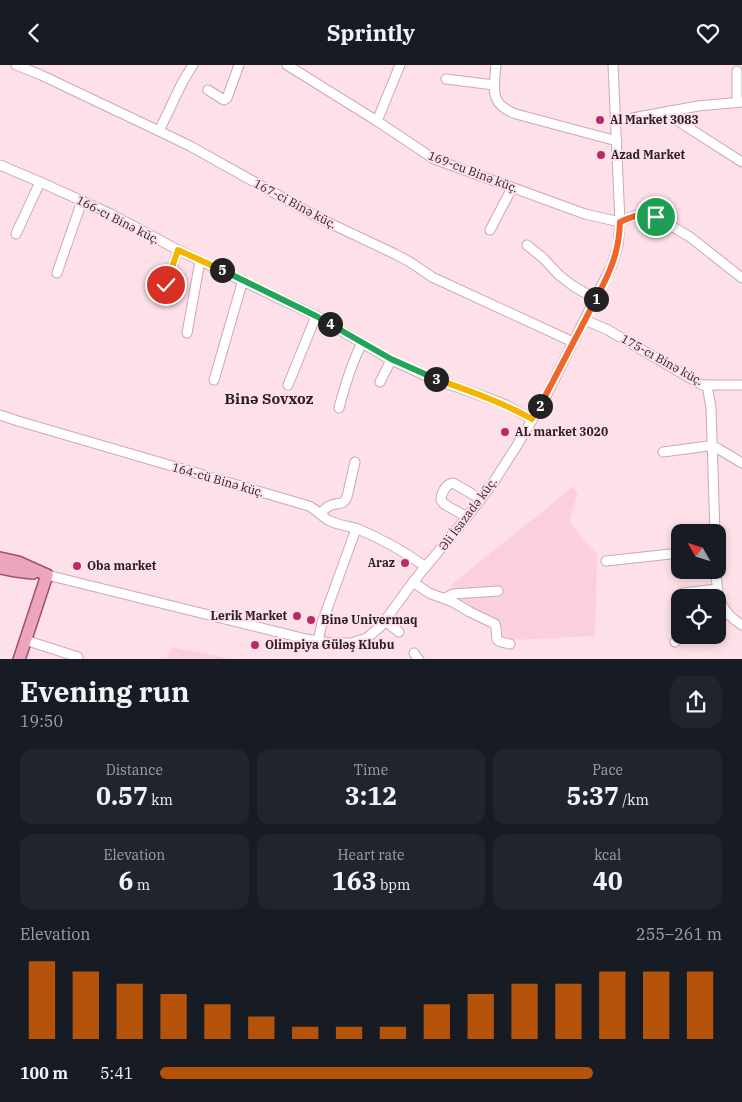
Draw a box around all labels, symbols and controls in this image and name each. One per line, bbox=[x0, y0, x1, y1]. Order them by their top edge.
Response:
text: Sprintly bbox=[327, 18, 415, 47]
icon: back bbox=[20, 19, 48, 47]
icon: heart bbox=[694, 19, 722, 47]
place label: Al Market 3083 bbox=[610, 112, 699, 127]
marker: Al Market 3083 bbox=[594, 114, 606, 126]
street label: 169-cu Binə küç. bbox=[426, 147, 520, 196]
place label: Azad Market bbox=[611, 147, 685, 162]
marker: Azad Market bbox=[595, 149, 607, 161]
street label: 167-ci Binə küç. bbox=[251, 175, 339, 232]
street label: 166-cı Binə küç. bbox=[74, 192, 162, 247]
pin bbox=[635, 196, 677, 238]
icon: arrive bbox=[642, 203, 670, 231]
pin: 5 bbox=[210, 257, 234, 283]
text: 5 bbox=[218, 261, 227, 279]
pin bbox=[145, 264, 187, 306]
icon: check bbox=[152, 271, 180, 299]
pin: 1 bbox=[584, 287, 608, 311]
text: 1 bbox=[592, 290, 601, 308]
pin: 4 bbox=[318, 311, 342, 337]
text: 4 bbox=[326, 315, 335, 333]
street label: 175-cı Binə küç. bbox=[619, 331, 706, 388]
pin: 3 bbox=[424, 367, 448, 391]
text: 3 bbox=[432, 370, 441, 388]
district label: Binə Sovxoz bbox=[225, 389, 314, 408]
pin: 2 bbox=[528, 393, 552, 419]
text: 2 bbox=[536, 397, 545, 415]
place label: AL market 3020 bbox=[515, 424, 608, 439]
marker: AL market 3020 bbox=[499, 426, 511, 438]
street label: 164-cü Binə küç. bbox=[170, 459, 266, 500]
street label: Əli İsazadə küç. bbox=[435, 474, 500, 553]
north arrow bbox=[671, 524, 726, 579]
map controls bbox=[671, 524, 726, 644]
place label: Araz bbox=[368, 555, 395, 570]
marker: Araz bbox=[399, 557, 411, 569]
place label: Oba market bbox=[87, 558, 157, 573]
marker: Oba market bbox=[71, 560, 83, 572]
button: locate bbox=[671, 589, 726, 644]
place label: Lerik Market bbox=[211, 608, 288, 623]
marker: Lerik Market bbox=[291, 610, 303, 622]
place label: Binə Univermaq bbox=[321, 612, 418, 627]
marker: Binə Univermaq bbox=[305, 614, 317, 626]
place label: Olimpiya Güləş Klubu bbox=[265, 637, 395, 652]
marker: Olimpiya Güləş Klubu bbox=[249, 639, 261, 651]
text: Evening run bbox=[20, 673, 189, 710]
button: share bbox=[670, 676, 722, 728]
text: 19:50 bbox=[20, 711, 63, 731]
text: Distance bbox=[106, 761, 163, 779]
text: Time bbox=[354, 761, 388, 779]
text: Pace bbox=[592, 761, 623, 779]
text: 0.57 bbox=[96, 779, 148, 812]
text: 3:12 bbox=[345, 779, 397, 812]
text: 5:37 bbox=[566, 779, 619, 812]
text: km bbox=[148, 791, 173, 809]
text: /km bbox=[619, 791, 649, 809]
text: Elevation bbox=[103, 846, 165, 864]
text: Heart rate bbox=[337, 846, 404, 864]
text: kcal bbox=[594, 846, 621, 864]
text: 6 bbox=[119, 864, 134, 897]
text: 163 bbox=[332, 864, 377, 897]
text: 40 bbox=[593, 864, 623, 897]
text: m bbox=[134, 876, 150, 894]
text: bpm bbox=[377, 876, 410, 894]
text: Elevation bbox=[20, 924, 90, 944]
text: 255–261 m bbox=[636, 924, 722, 944]
text: 100 m bbox=[20, 1063, 68, 1083]
text: 5:41 bbox=[100, 1063, 133, 1083]

